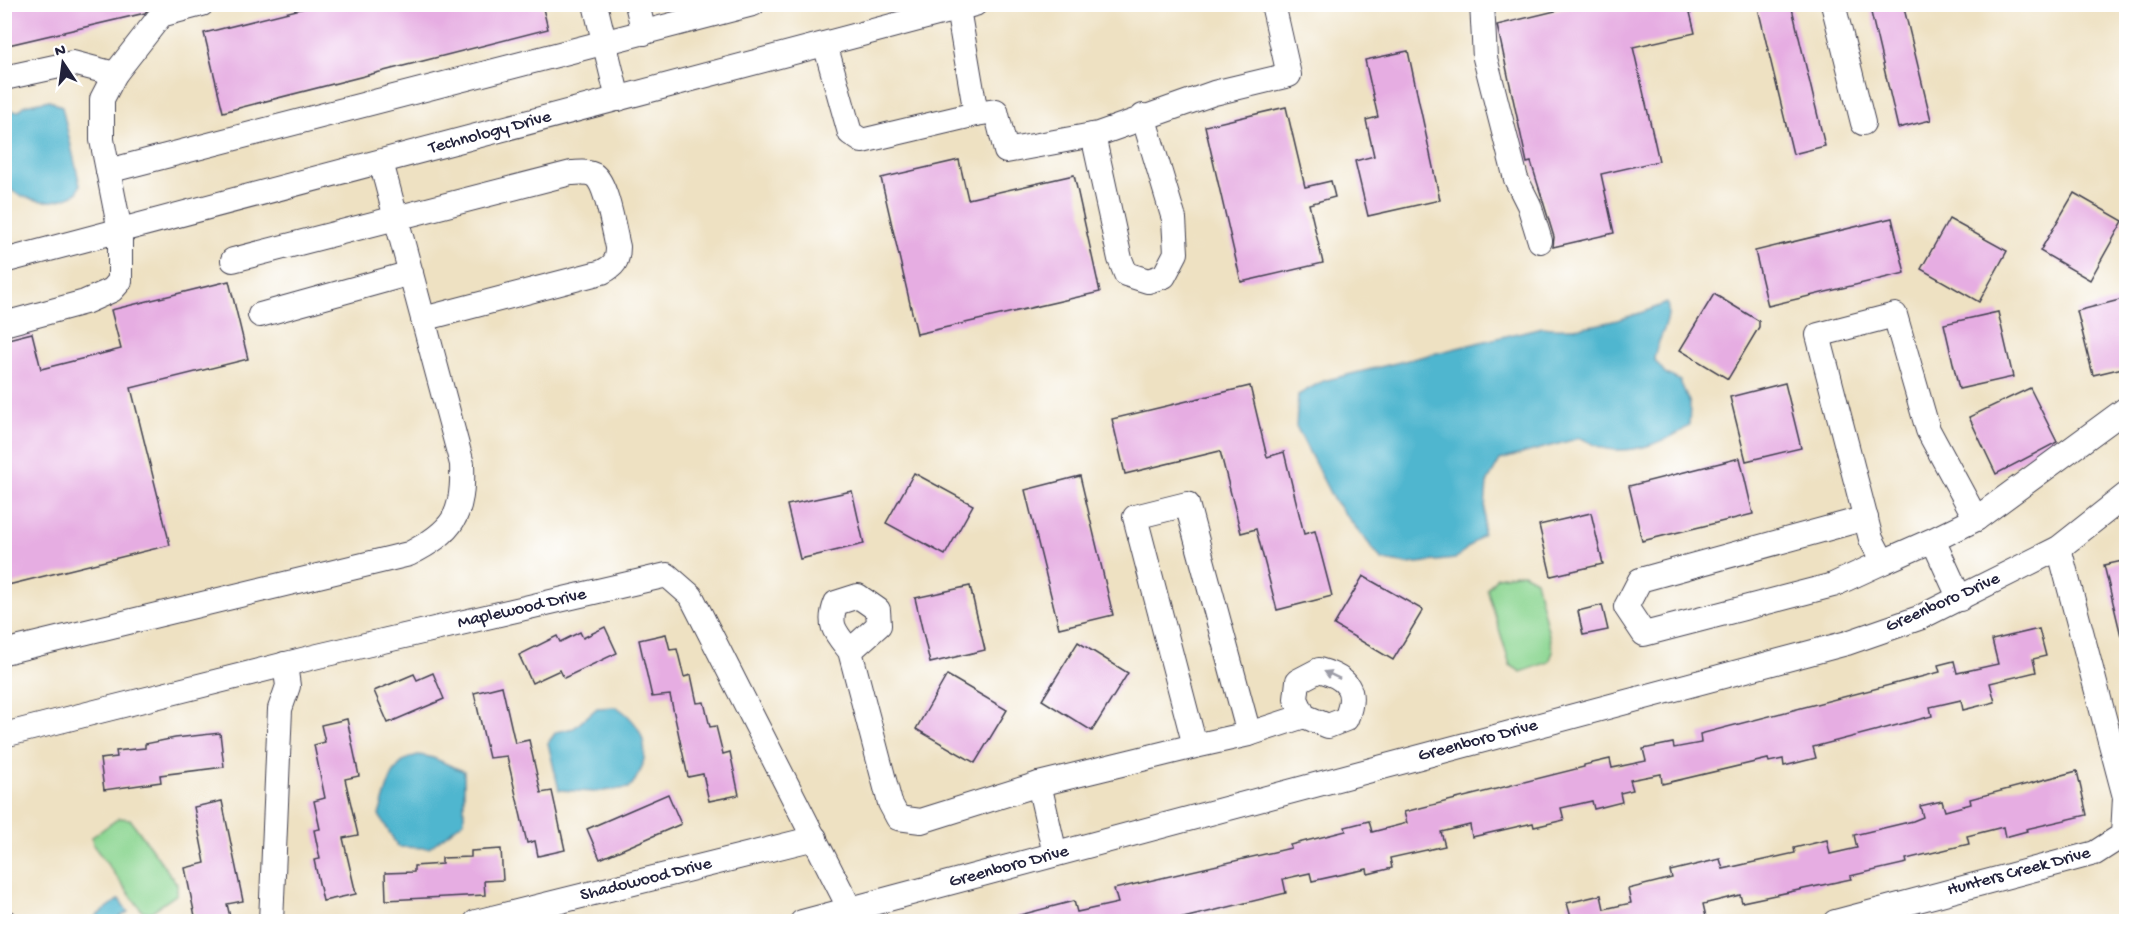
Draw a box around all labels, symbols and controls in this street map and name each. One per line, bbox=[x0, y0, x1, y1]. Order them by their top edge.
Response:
north arrow bbox=[33, 33, 93, 93]
text: N bbox=[53, 41, 68, 62]
street label: Technology Drive bbox=[426, 106, 554, 160]
street label: Greenboro Drive bbox=[1883, 568, 2004, 638]
street label: Maplewood Drive bbox=[456, 584, 589, 634]
one-way arrow bbox=[1323, 670, 1341, 680]
street label: Greenboro Drive bbox=[1416, 715, 1541, 767]
street label: Greenboro Drive bbox=[947, 841, 1072, 893]
street label: Hunters Creek Drive bbox=[1945, 843, 2094, 901]
street label: Shadowood Drive bbox=[578, 853, 715, 906]

